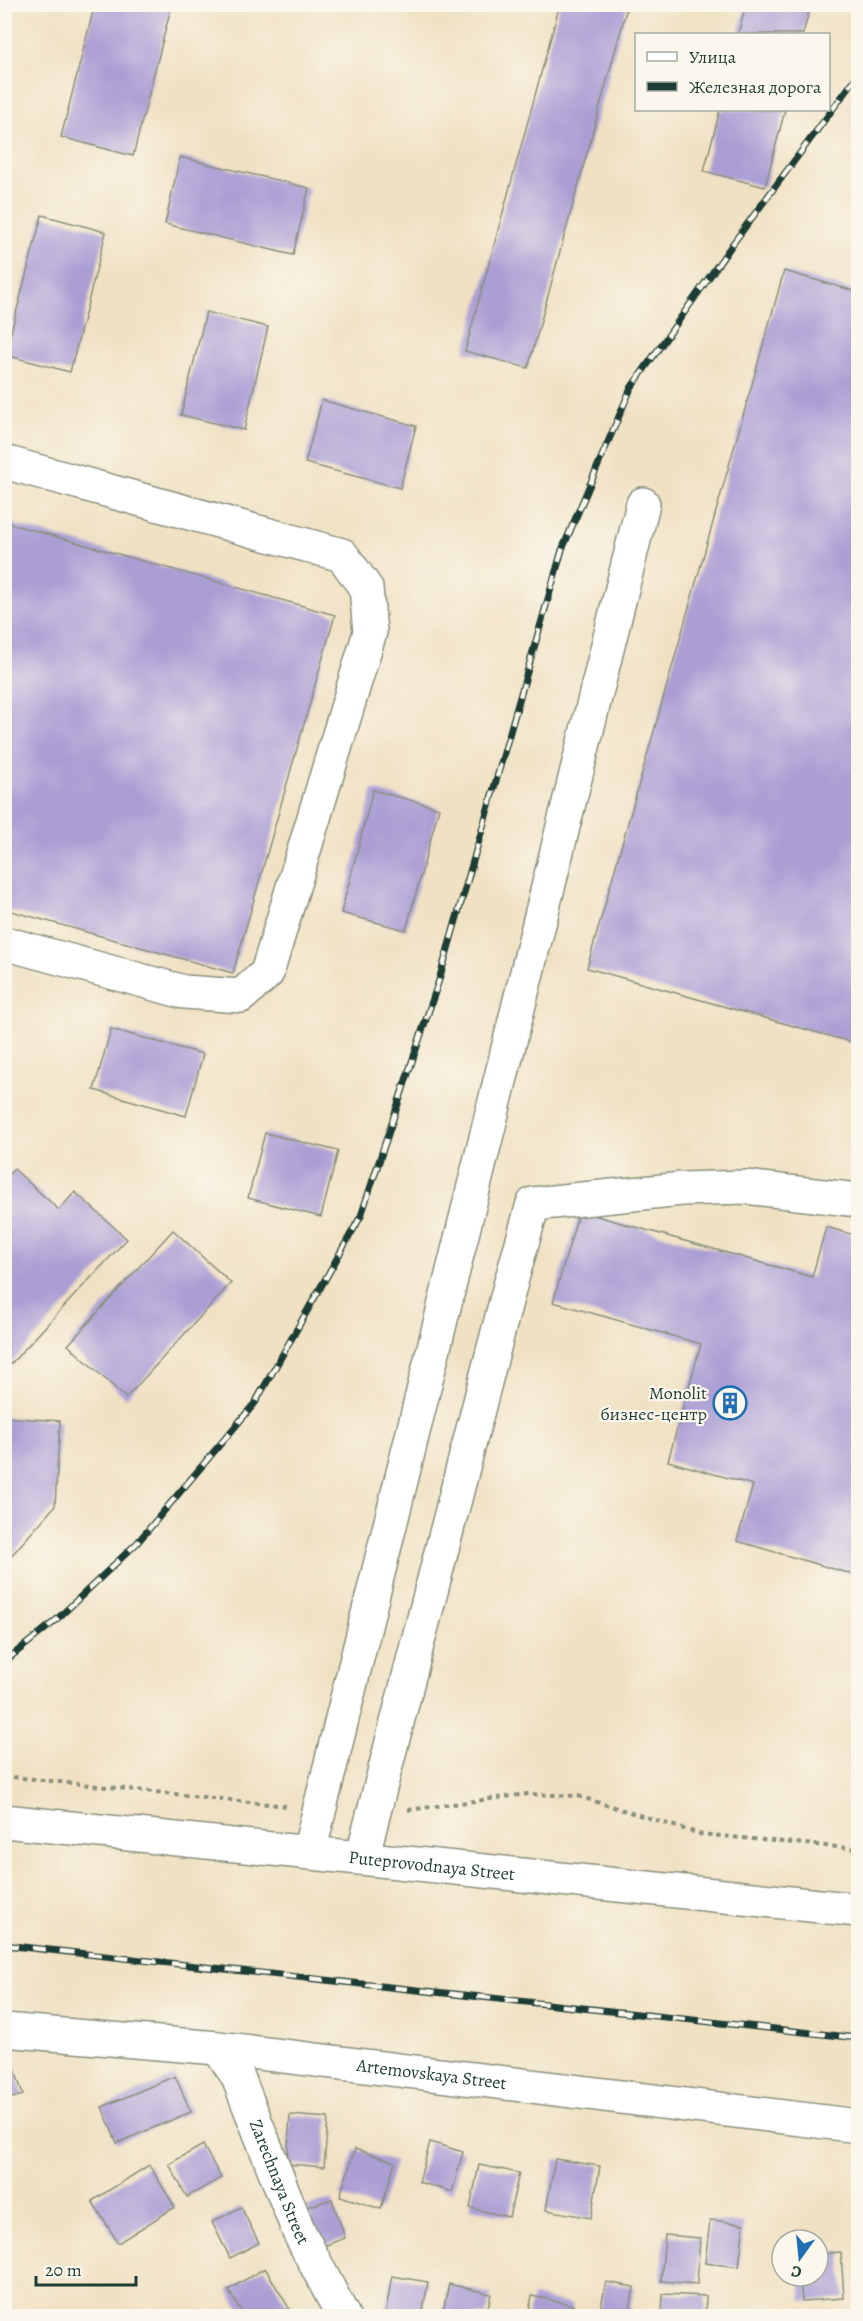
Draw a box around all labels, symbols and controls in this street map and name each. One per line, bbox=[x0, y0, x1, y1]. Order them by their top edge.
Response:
legend bbox=[635, 33, 830, 111]
text: Улица bbox=[689, 45, 737, 69]
text: Железная дорога bbox=[689, 75, 822, 99]
place label: Monolit бизнес-центр bbox=[600, 1381, 707, 1426]
building icon: Monolit бизнес-центр bbox=[712, 1385, 748, 1421]
street label: Puteprovodnaya Street bbox=[347, 1845, 516, 1886]
street label: Artemovskaya Street bbox=[354, 2053, 508, 2095]
street label: Zarechnaya Street bbox=[244, 2116, 315, 2249]
north arrow bbox=[770, 2228, 830, 2288]
scale bar bbox=[36, 2249, 136, 2287]
text: 20 m bbox=[45, 2258, 82, 2282]
text: С bbox=[789, 2260, 804, 2283]

